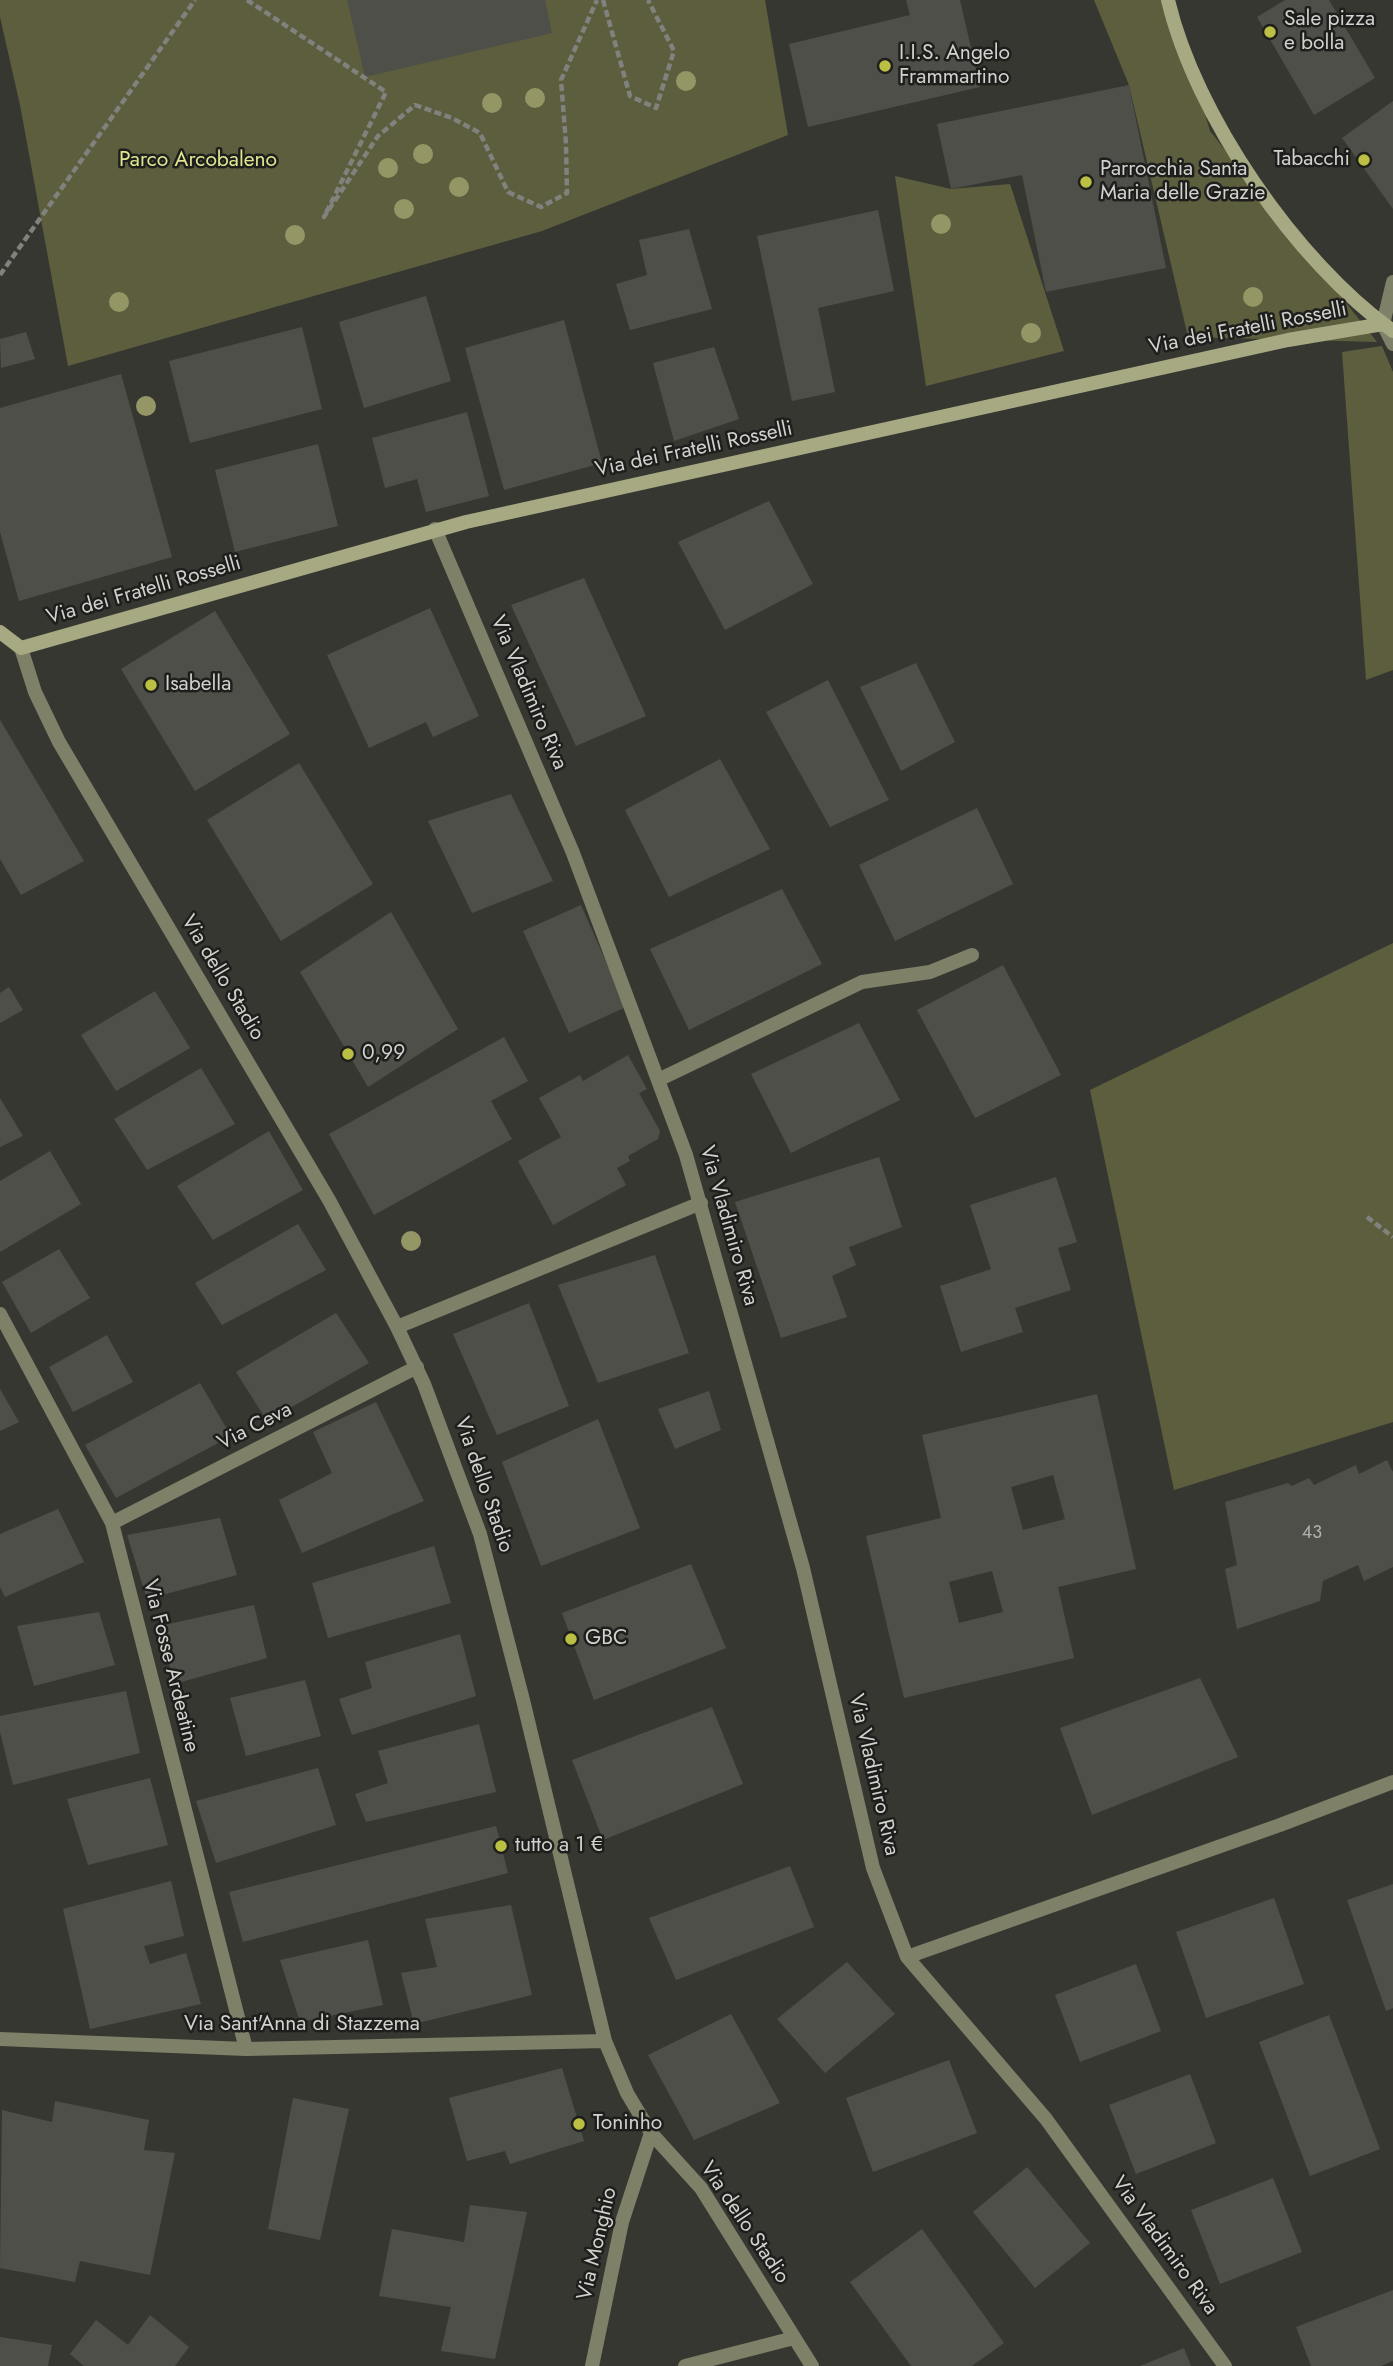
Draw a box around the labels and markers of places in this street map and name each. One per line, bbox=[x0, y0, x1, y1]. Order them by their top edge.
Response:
place label: Sale pizza e bolla bbox=[1284, 7, 1375, 57]
marker: Sale pizza e bolla bbox=[1262, 24, 1278, 40]
place label: I.I.S. Angelo Frammartino bbox=[899, 41, 1010, 91]
marker: I.I.S. Angelo Frammartino bbox=[877, 58, 893, 74]
place label: Tabacchi bbox=[1274, 147, 1350, 173]
marker: Tabacchi bbox=[1356, 152, 1372, 168]
place label: Parrocchia Santa Maria delle Grazie bbox=[1100, 157, 1265, 207]
marker: Parrocchia Santa Maria delle Grazie bbox=[1078, 174, 1094, 190]
place label: Isabella bbox=[165, 672, 231, 698]
marker: Isabella bbox=[143, 677, 159, 693]
place label: 0,99 bbox=[362, 1041, 405, 1067]
marker: 0,99 bbox=[340, 1046, 356, 1062]
place label: GBC bbox=[585, 1626, 627, 1652]
marker: GBC bbox=[563, 1631, 579, 1647]
place label: tutto a 1 € bbox=[515, 1833, 603, 1859]
marker: tutto a 1 € bbox=[493, 1838, 509, 1854]
place label: Toninho bbox=[593, 2111, 662, 2137]
marker: Toninho bbox=[571, 2116, 587, 2132]

